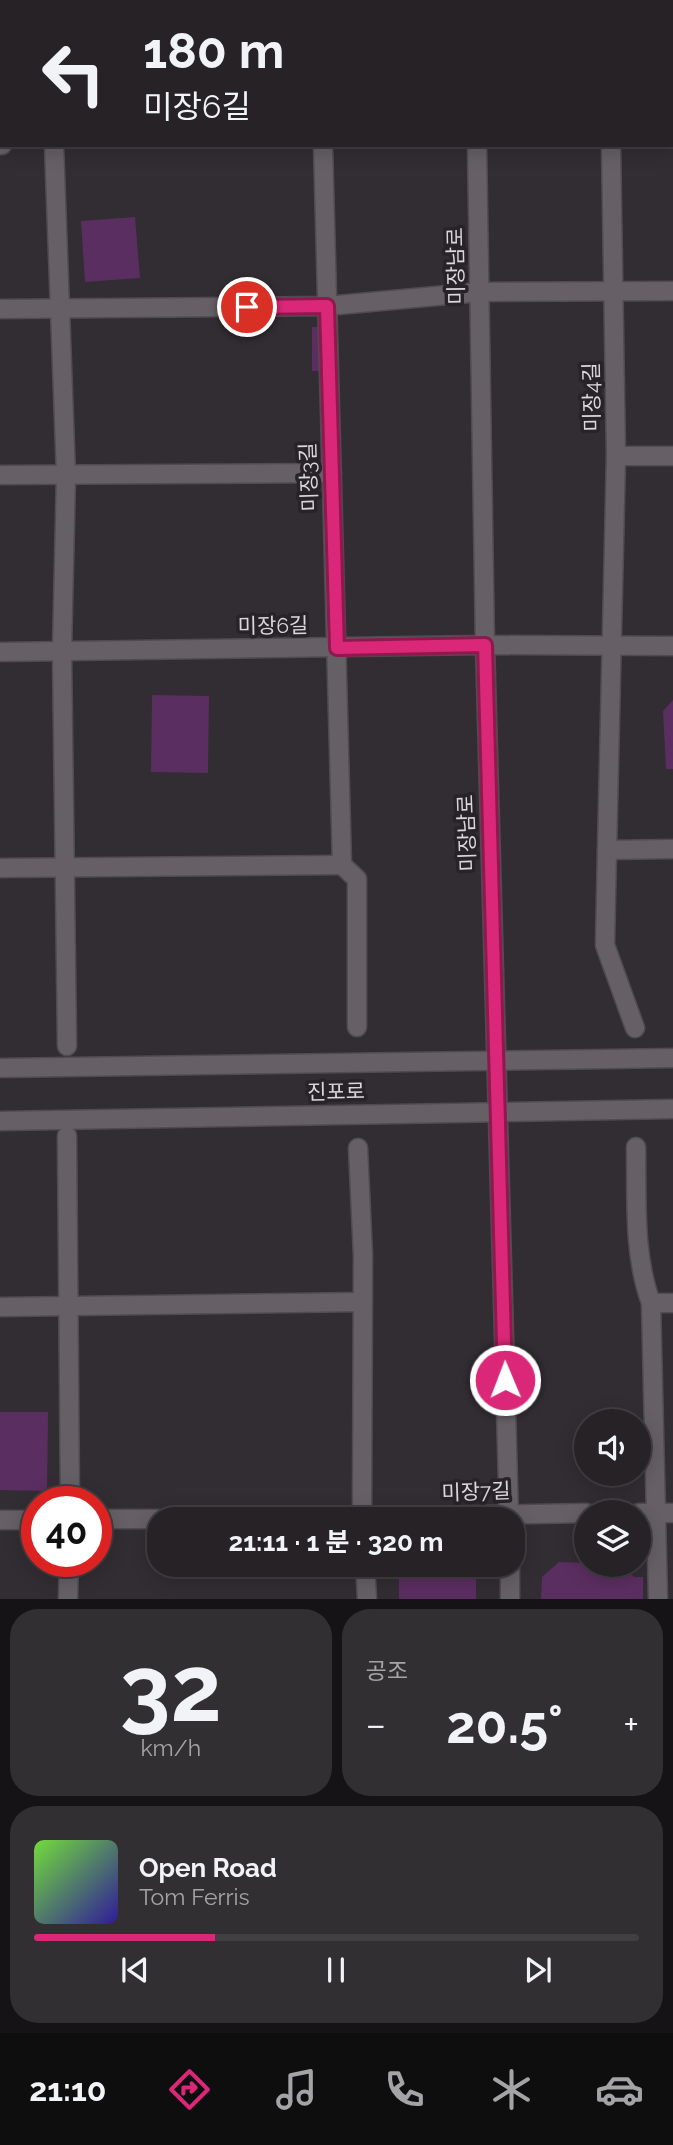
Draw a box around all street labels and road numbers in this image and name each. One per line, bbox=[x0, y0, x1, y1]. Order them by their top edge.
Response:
street label: 미장남로 bbox=[442, 227, 469, 305]
street label: 미장4길 bbox=[578, 362, 605, 432]
street label: 미장3길 bbox=[295, 442, 322, 512]
street label: 미장6길 bbox=[237, 612, 309, 639]
street label: 미장남로 bbox=[453, 794, 480, 872]
street label: 진포로 bbox=[307, 1078, 365, 1105]
street label: 미장7길 bbox=[441, 1478, 511, 1505]

